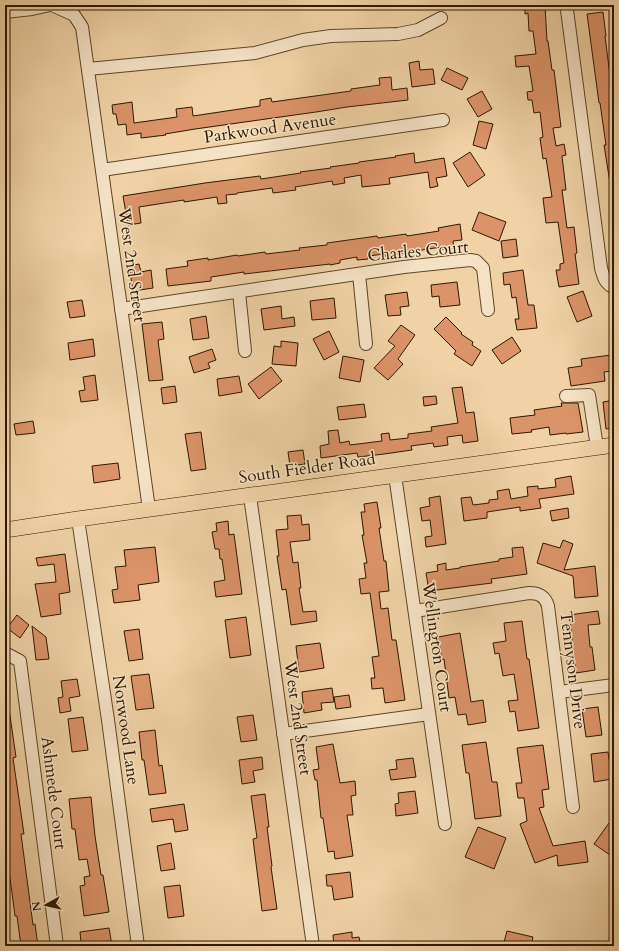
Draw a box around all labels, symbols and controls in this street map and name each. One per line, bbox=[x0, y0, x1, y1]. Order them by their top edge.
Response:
street label: Parkwood Avenue bbox=[202, 107, 338, 149]
street label: West 2nd Street bbox=[112, 205, 151, 324]
street label: Charles Court bbox=[367, 235, 470, 267]
street label: South Fielder Road bbox=[237, 447, 377, 489]
street label: Wellington Court bbox=[416, 580, 458, 714]
street label: Tennyson Drive bbox=[554, 610, 592, 730]
street label: West 2nd Street bbox=[278, 658, 317, 777]
street label: Norwood Lane bbox=[107, 674, 145, 786]
street label: Ashmede Court bbox=[36, 735, 72, 851]
north arrow bbox=[26, 885, 66, 925]
text: N bbox=[28, 900, 45, 912]

